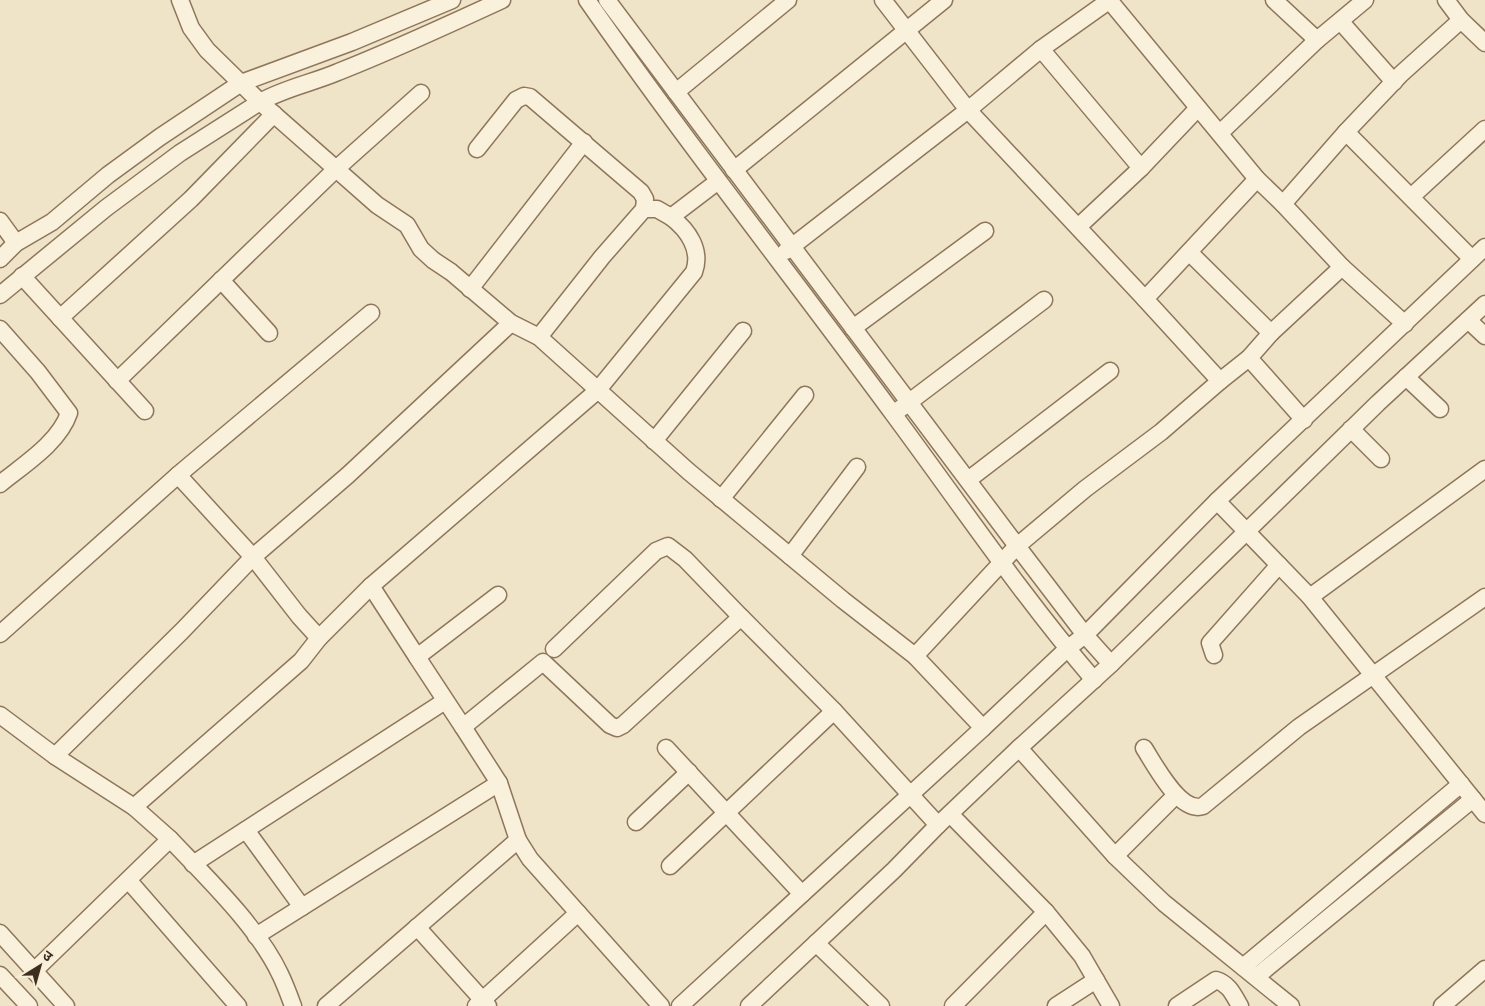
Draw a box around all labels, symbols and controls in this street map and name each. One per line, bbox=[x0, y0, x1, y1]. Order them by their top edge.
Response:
north arrow bbox=[15, 941, 65, 991]
text: उ bbox=[39, 945, 58, 966]

